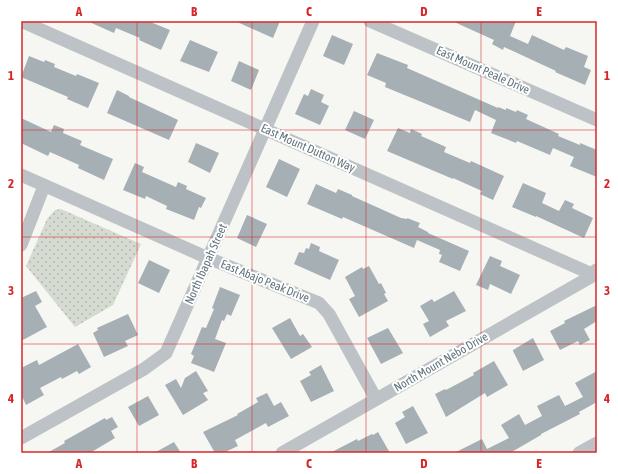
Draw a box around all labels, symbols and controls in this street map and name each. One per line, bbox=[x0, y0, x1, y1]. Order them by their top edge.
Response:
text: A bbox=[75, 4, 83, 19]
text: B bbox=[191, 4, 198, 19]
text: C bbox=[306, 4, 312, 19]
text: D bbox=[420, 4, 428, 19]
text: E bbox=[536, 4, 542, 19]
street label: East Mount Peale Drive bbox=[434, 43, 532, 97]
text: 1 bbox=[8, 68, 14, 83]
text: 1 bbox=[604, 68, 610, 83]
street label: East Mount Dutton Way bbox=[259, 121, 357, 175]
text: 2 bbox=[8, 176, 14, 191]
text: 2 bbox=[604, 176, 610, 191]
street label: North Ibapah Street bbox=[182, 221, 230, 306]
street label: East Abajo Peak Drive bbox=[219, 257, 311, 305]
text: 3 bbox=[8, 283, 14, 298]
text: 3 bbox=[604, 283, 610, 298]
street label: North Mount Nebo Drive bbox=[391, 329, 491, 395]
text: 4 bbox=[7, 391, 14, 406]
text: 4 bbox=[603, 391, 610, 406]
text: A bbox=[75, 456, 83, 471]
text: B bbox=[191, 456, 198, 471]
text: C bbox=[306, 456, 312, 471]
text: D bbox=[420, 456, 428, 471]
text: E bbox=[536, 456, 542, 471]

